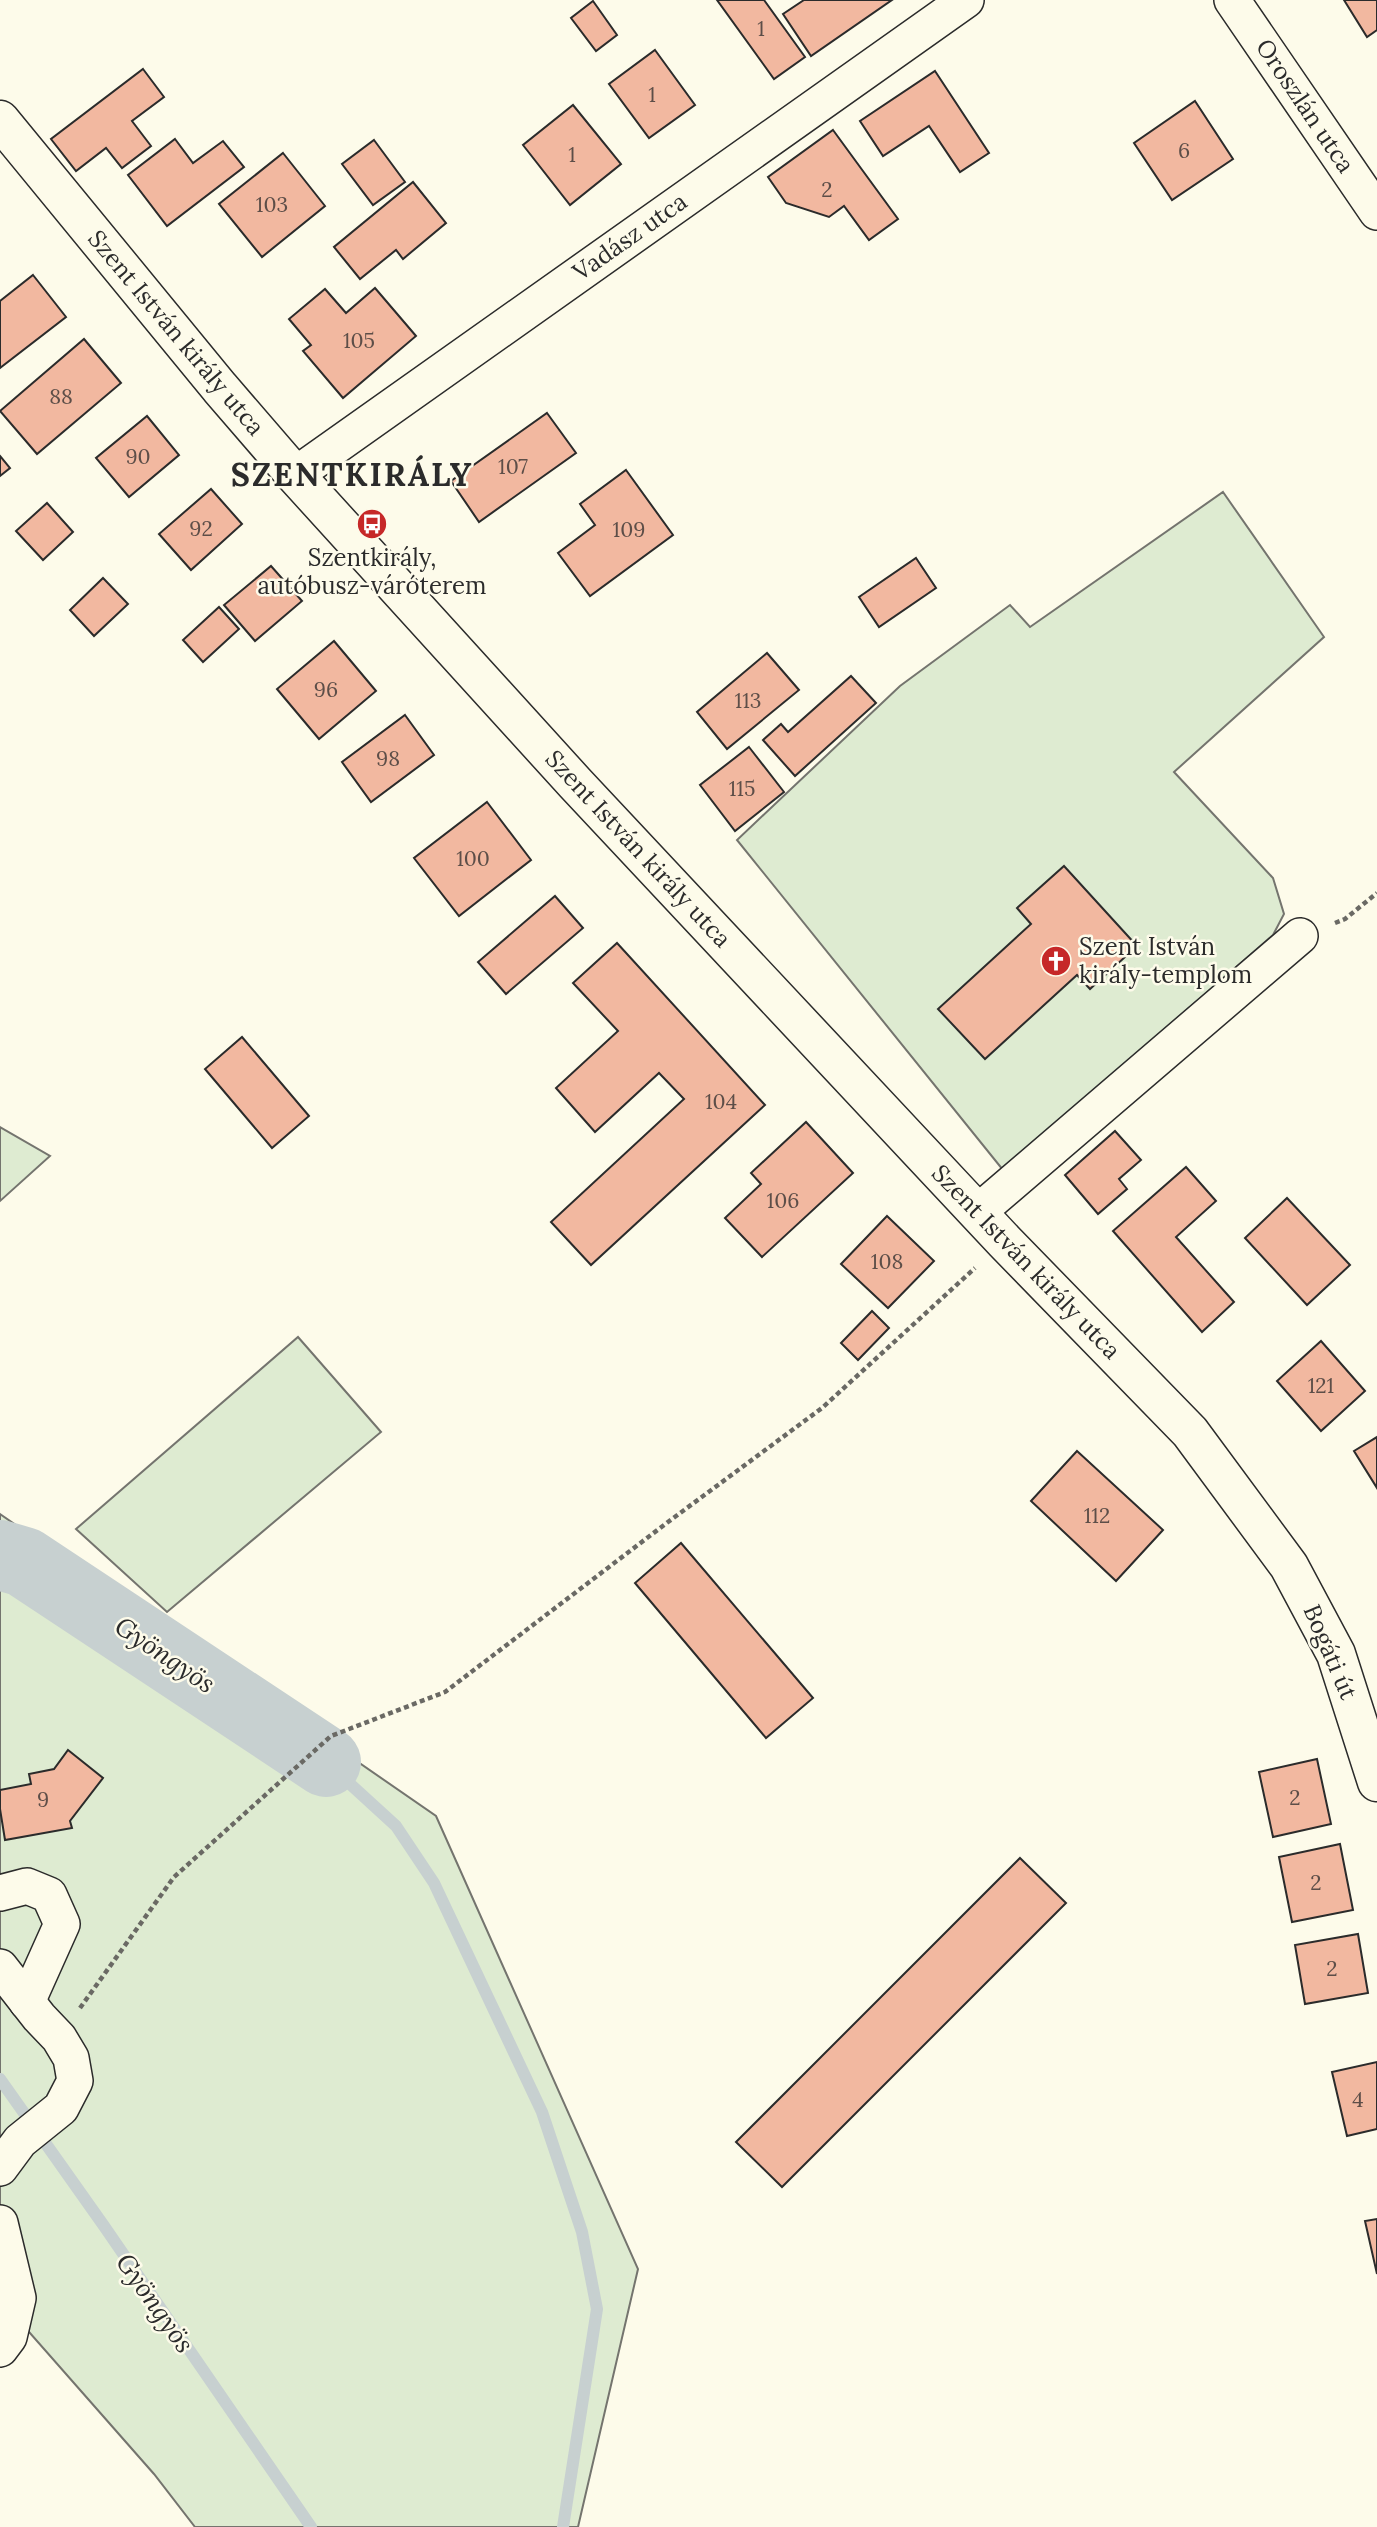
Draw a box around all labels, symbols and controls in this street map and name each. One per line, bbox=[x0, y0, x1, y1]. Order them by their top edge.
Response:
house number: 1 bbox=[757, 15, 765, 42]
street label: Oroszlán utca bbox=[1249, 33, 1362, 179]
house number: 1 bbox=[648, 81, 656, 108]
house number: 6 bbox=[1178, 137, 1190, 164]
house number: 1 bbox=[568, 141, 576, 168]
house number: 2 bbox=[821, 176, 833, 203]
street label: Vadász utca bbox=[566, 186, 693, 288]
house number: 103 bbox=[256, 191, 288, 218]
street label: Szent István király utca bbox=[81, 224, 271, 442]
house number: 105 bbox=[343, 327, 375, 354]
house number: 88 bbox=[49, 383, 73, 410]
house number: 90 bbox=[125, 443, 151, 470]
house number: 107 bbox=[498, 453, 528, 480]
district label: SZENTKIRÁLY bbox=[231, 454, 473, 495]
bus stop icon: Szentkirály, autóbusz-váróterem bbox=[355, 507, 389, 541]
house number: 92 bbox=[189, 515, 213, 542]
house number: 109 bbox=[613, 516, 645, 543]
place label: Szentkirály, autóbusz-váróterem bbox=[257, 542, 487, 601]
house number: 96 bbox=[314, 676, 338, 703]
house number: 113 bbox=[735, 687, 762, 714]
street label: Szent István király utca bbox=[539, 743, 738, 954]
house number: 98 bbox=[376, 745, 400, 772]
house number: 115 bbox=[729, 775, 755, 802]
house number: 100 bbox=[456, 845, 490, 872]
place label: Szent István király-templom bbox=[1079, 931, 1252, 990]
church icon: Szent István király-templom bbox=[1039, 944, 1073, 978]
house number: 104 bbox=[705, 1088, 737, 1115]
street label: Szent István király utca bbox=[925, 1158, 1127, 1366]
house number: 106 bbox=[767, 1187, 799, 1214]
house number: 108 bbox=[871, 1248, 903, 1275]
house number: 121 bbox=[1308, 1372, 1334, 1399]
house number: 112 bbox=[1084, 1502, 1110, 1529]
street label: Bogáti út bbox=[1297, 1600, 1365, 1705]
water label: Gyöngyös bbox=[109, 1609, 222, 1700]
house number: 2 bbox=[1289, 1784, 1301, 1811]
house number: 9 bbox=[37, 1786, 49, 1813]
house number: 2 bbox=[1310, 1869, 1322, 1896]
house number: 2 bbox=[1326, 1955, 1338, 1982]
house number: 4 bbox=[1352, 2086, 1364, 2113]
water label: Gyöngyös bbox=[109, 2247, 202, 2359]

